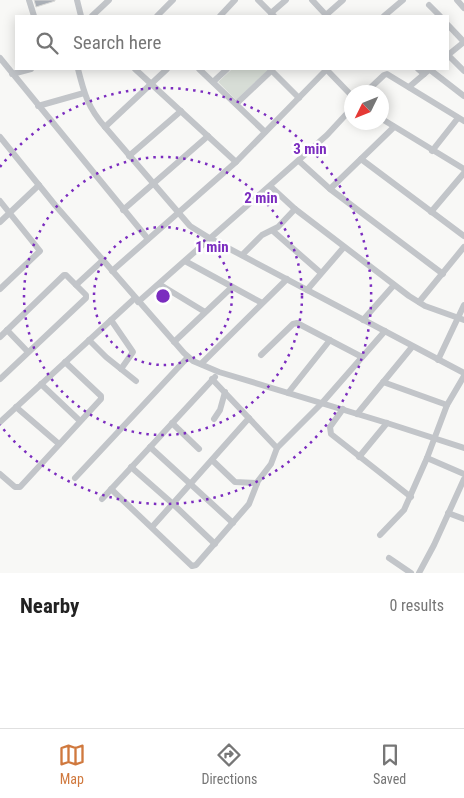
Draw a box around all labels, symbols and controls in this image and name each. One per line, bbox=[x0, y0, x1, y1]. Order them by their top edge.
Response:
search box bbox=[15, 15, 449, 70]
icon: search bbox=[33, 29, 61, 57]
text: Search here bbox=[73, 31, 161, 54]
north arrow bbox=[344, 85, 389, 130]
text: 3 min bbox=[293, 140, 327, 158]
text: 2 min bbox=[244, 189, 278, 207]
text: 1 min bbox=[195, 238, 229, 256]
centre of rings bbox=[154, 287, 172, 305]
text: Nearby bbox=[20, 594, 79, 618]
text: 0 results bbox=[389, 596, 444, 615]
tab: Map bbox=[58, 741, 86, 787]
tab: Directions bbox=[201, 741, 257, 787]
tab: Saved bbox=[373, 741, 406, 787]

